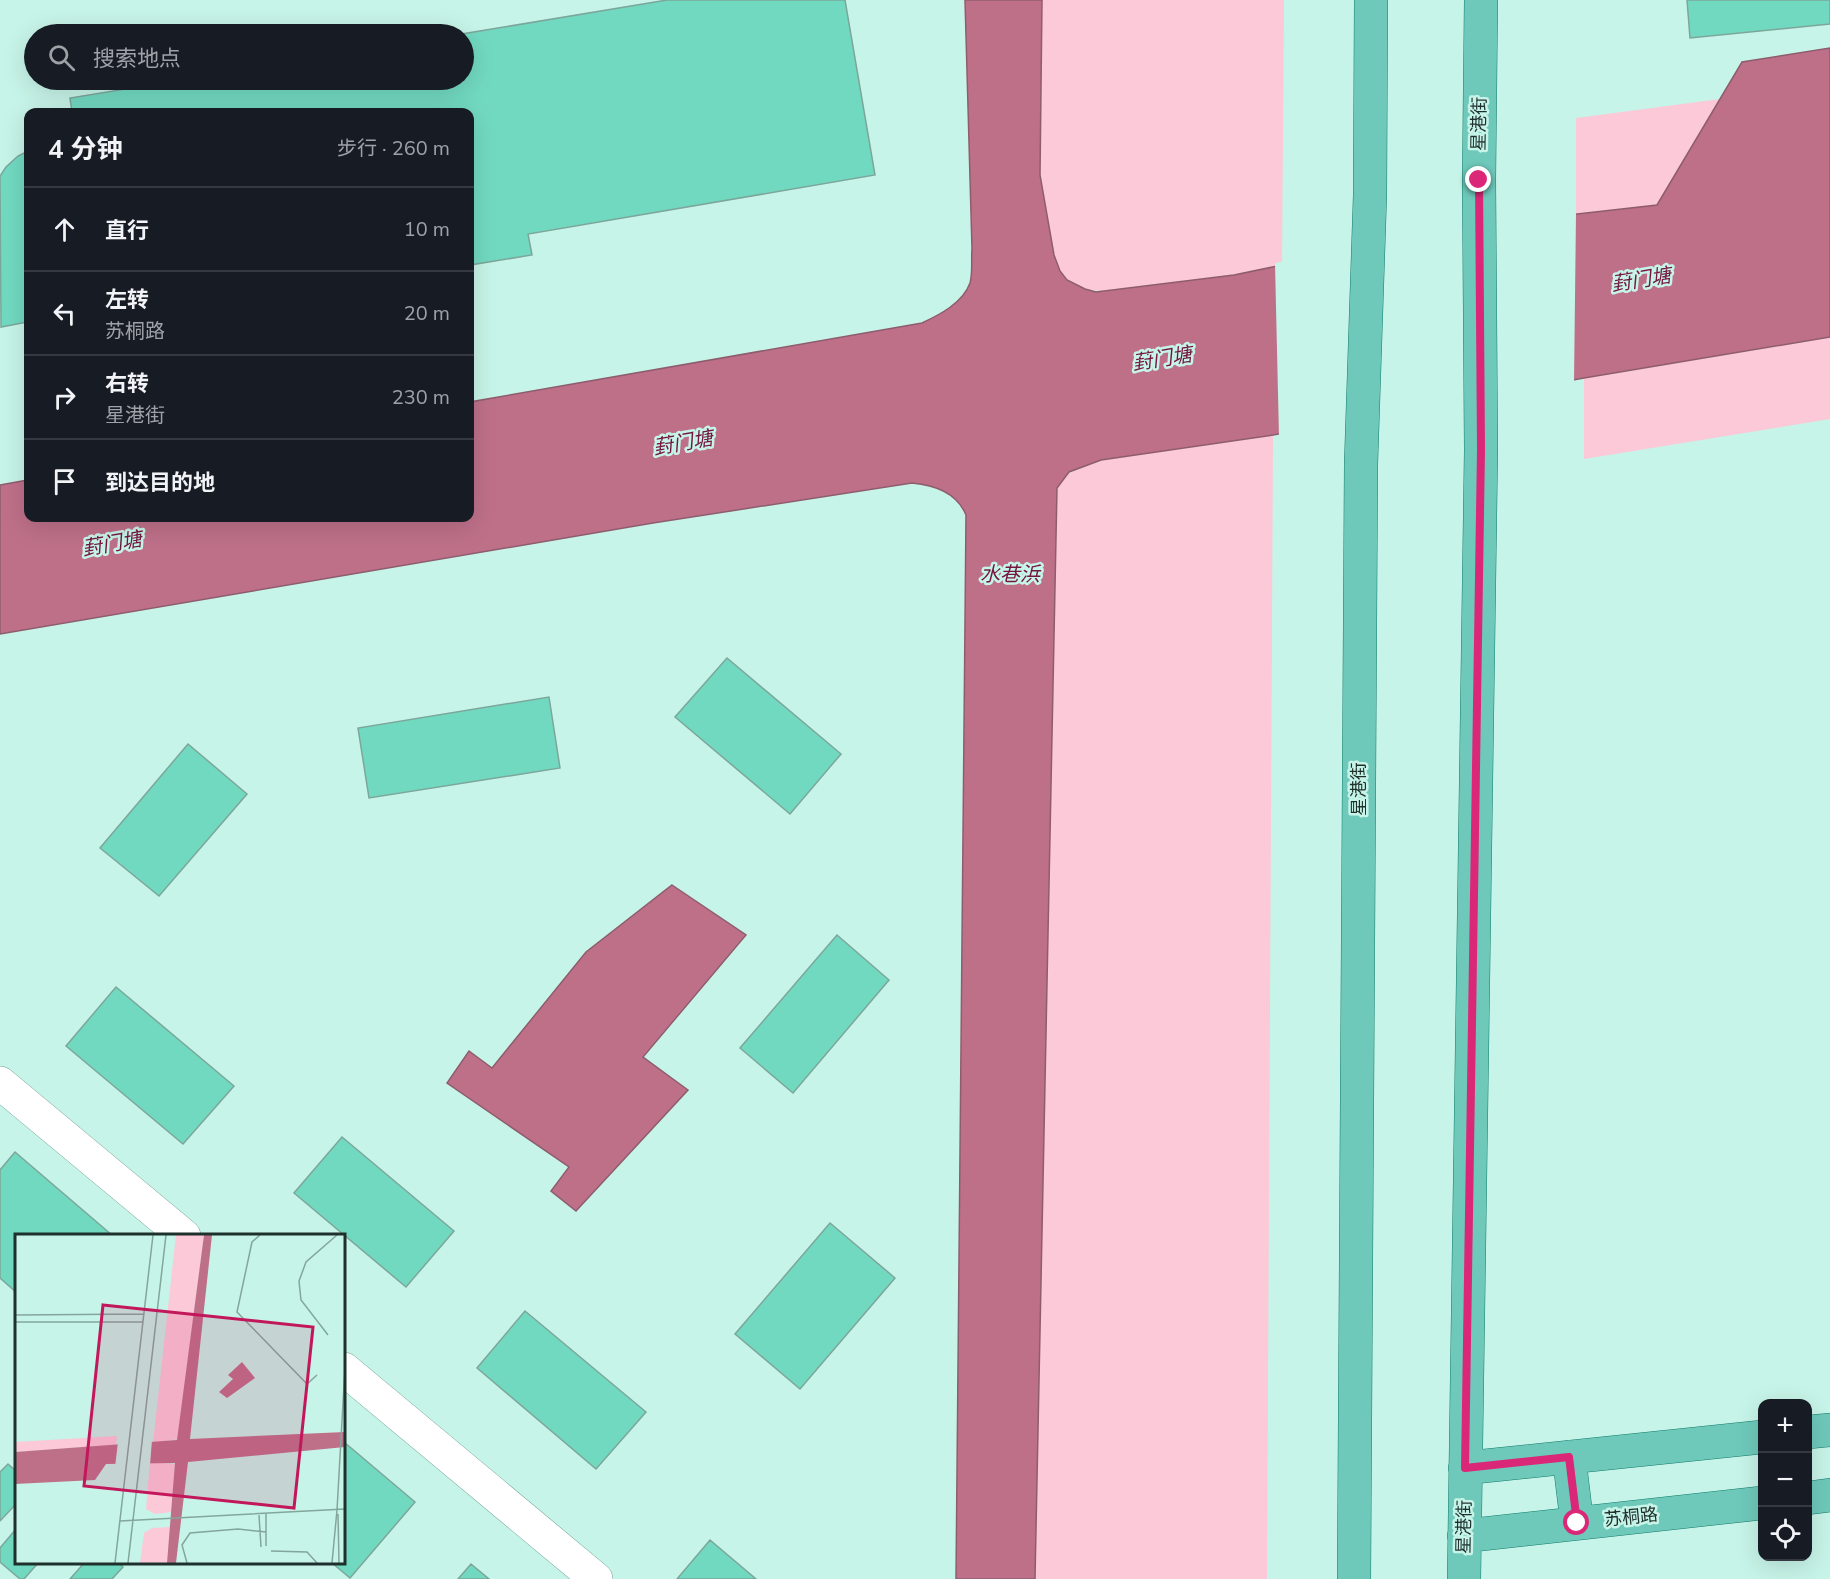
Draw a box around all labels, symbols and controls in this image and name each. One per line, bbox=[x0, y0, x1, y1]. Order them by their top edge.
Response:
search box bbox=[24, 24, 474, 90]
icon: search bbox=[45, 41, 78, 74]
text: 搜索地点 bbox=[93, 44, 181, 74]
street label: 星港街 bbox=[1467, 97, 1491, 151]
text: 4 分钟 bbox=[48, 132, 123, 167]
text: 步行 · 260 m bbox=[337, 135, 450, 162]
route end bbox=[1465, 166, 1491, 192]
icon: ahead bbox=[48, 213, 81, 246]
text: 直行 bbox=[105, 216, 149, 246]
text: 10 m bbox=[404, 216, 450, 243]
water label: 葑门塘 bbox=[1609, 262, 1676, 298]
text: 左转 bbox=[105, 285, 149, 315]
icon: left bbox=[48, 297, 81, 330]
text: 20 m bbox=[404, 300, 450, 327]
text: 苏桐路 bbox=[105, 318, 165, 345]
water label: 葑门塘 bbox=[1130, 341, 1197, 377]
text: 右转 bbox=[105, 369, 149, 399]
icon: right bbox=[48, 381, 81, 414]
text: 230 m bbox=[392, 384, 450, 411]
text: 星港街 bbox=[105, 402, 165, 429]
water label: 葑门塘 bbox=[651, 424, 718, 462]
icon: arrive bbox=[48, 465, 81, 498]
text: 到达目的地 bbox=[105, 468, 215, 498]
water label: 葑门塘 bbox=[80, 525, 147, 563]
water label: 水巷浜 bbox=[980, 561, 1042, 588]
street label: 星港街 bbox=[1347, 762, 1371, 816]
inset map bbox=[15, 1234, 345, 1564]
map controls bbox=[1758, 1399, 1812, 1561]
button: + bbox=[1758, 1399, 1812, 1453]
button: − bbox=[1758, 1453, 1812, 1507]
street label: 星港街 bbox=[1452, 1500, 1476, 1554]
street label: 苏桐路 bbox=[1603, 1502, 1659, 1532]
button: locate bbox=[1758, 1507, 1812, 1561]
route start bbox=[1563, 1509, 1589, 1535]

